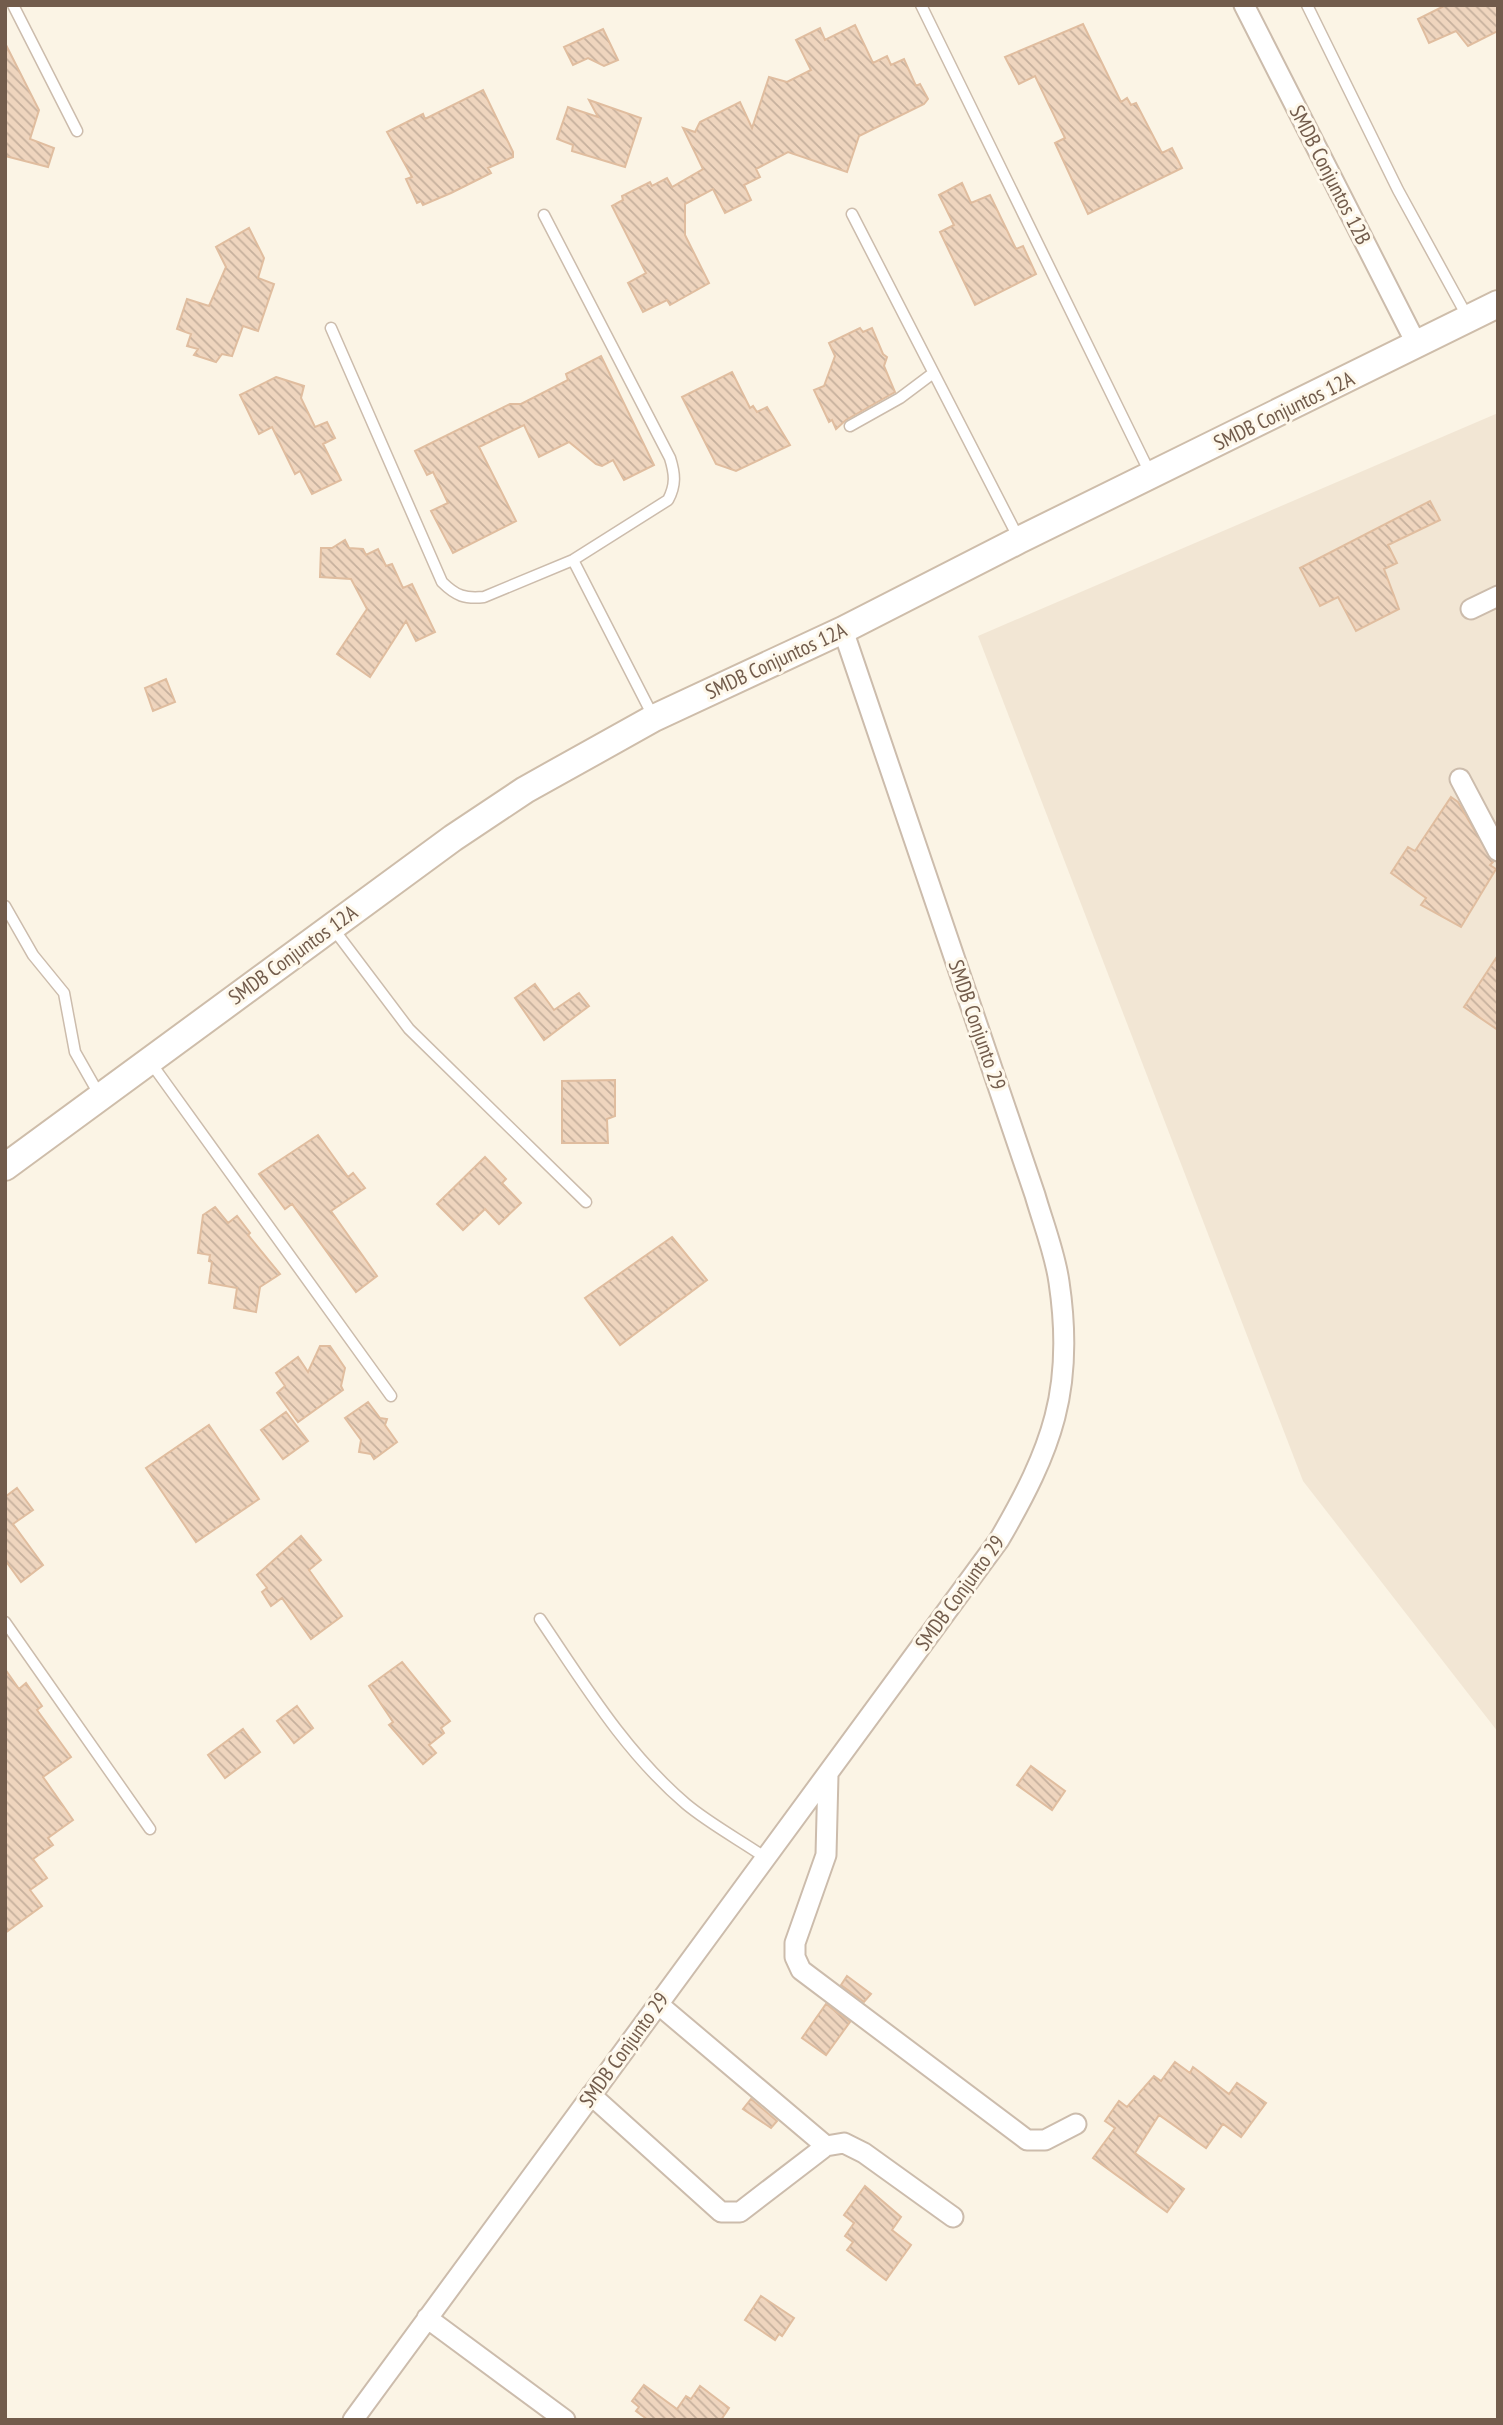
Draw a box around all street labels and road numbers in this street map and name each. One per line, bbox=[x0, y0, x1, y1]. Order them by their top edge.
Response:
street label: SMDB Conjuntos 12B bbox=[1284, 101, 1377, 249]
street label: SMDB Conjuntos 12A bbox=[1209, 365, 1358, 456]
street label: SMDB Conjuntos 12A bbox=[701, 616, 851, 705]
street label: SMDB Conjuntos 12A bbox=[223, 899, 363, 1010]
street label: SMDB Conjunto 29 bbox=[943, 956, 1012, 1093]
street label: SMDB Conjunto 29 bbox=[909, 1530, 1010, 1656]
street label: SMDB Conjunto 29 bbox=[573, 1987, 674, 2113]

